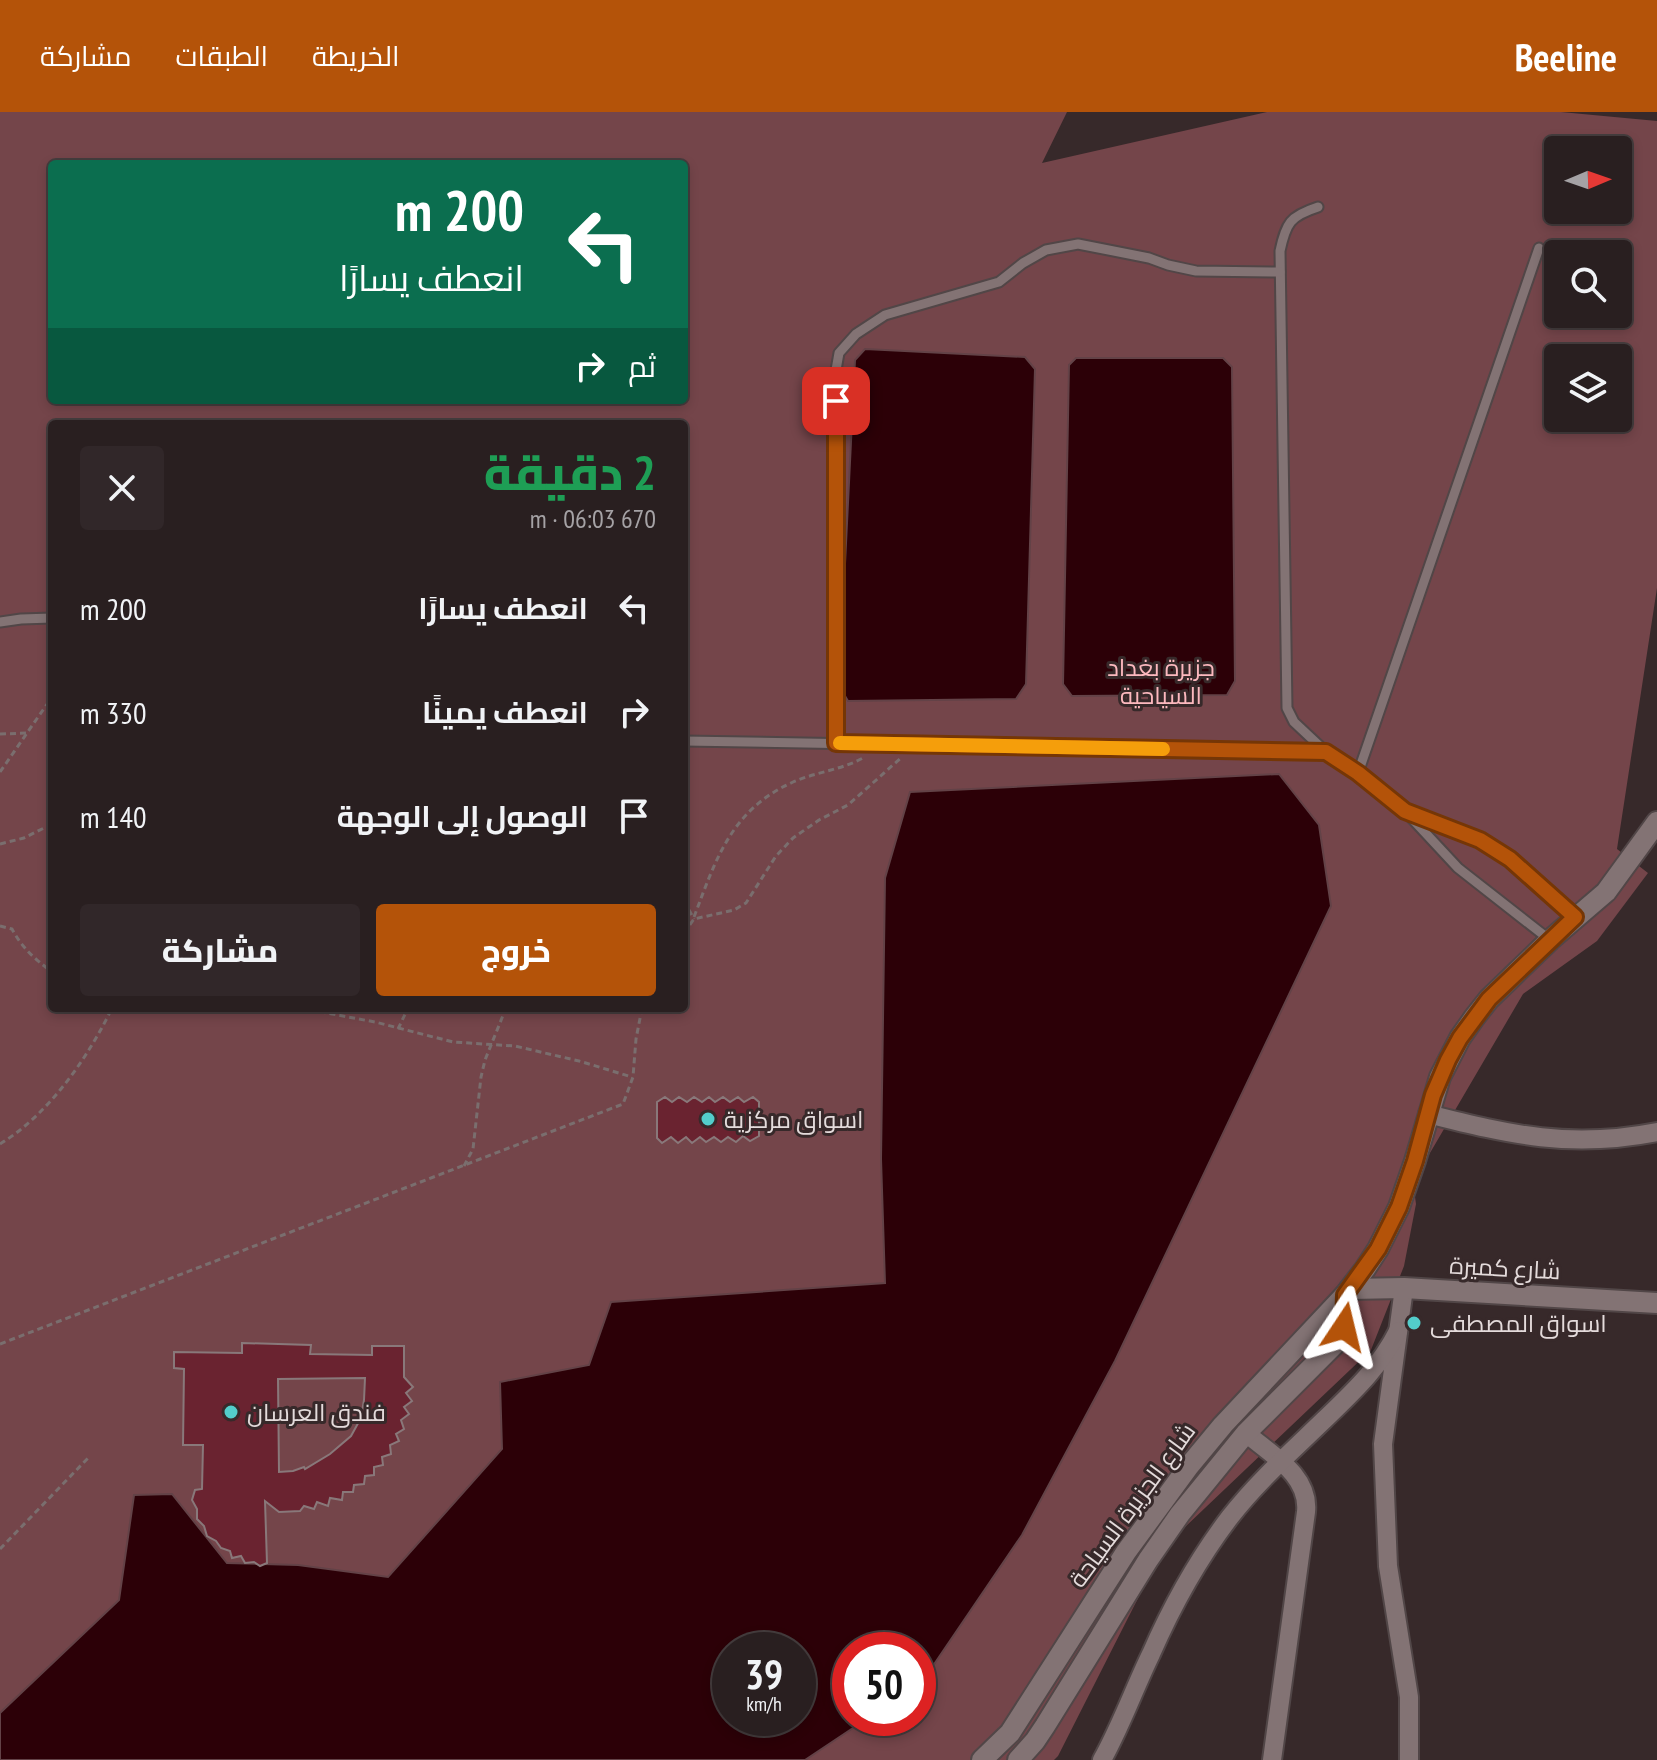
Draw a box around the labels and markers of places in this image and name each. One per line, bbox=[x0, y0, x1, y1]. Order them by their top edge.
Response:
pin bbox=[802, 367, 870, 435]
place label: اسواق مركزية bbox=[724, 1104, 863, 1135]
marker: اسواق مركزية bbox=[699, 1110, 717, 1128]
place label: اسواق المصطفى bbox=[1430, 1308, 1607, 1339]
marker: اسواق المصطفى bbox=[1405, 1314, 1423, 1332]
place label: فندق العرسان bbox=[247, 1397, 386, 1428]
marker: فندق العرسان bbox=[222, 1403, 240, 1421]

